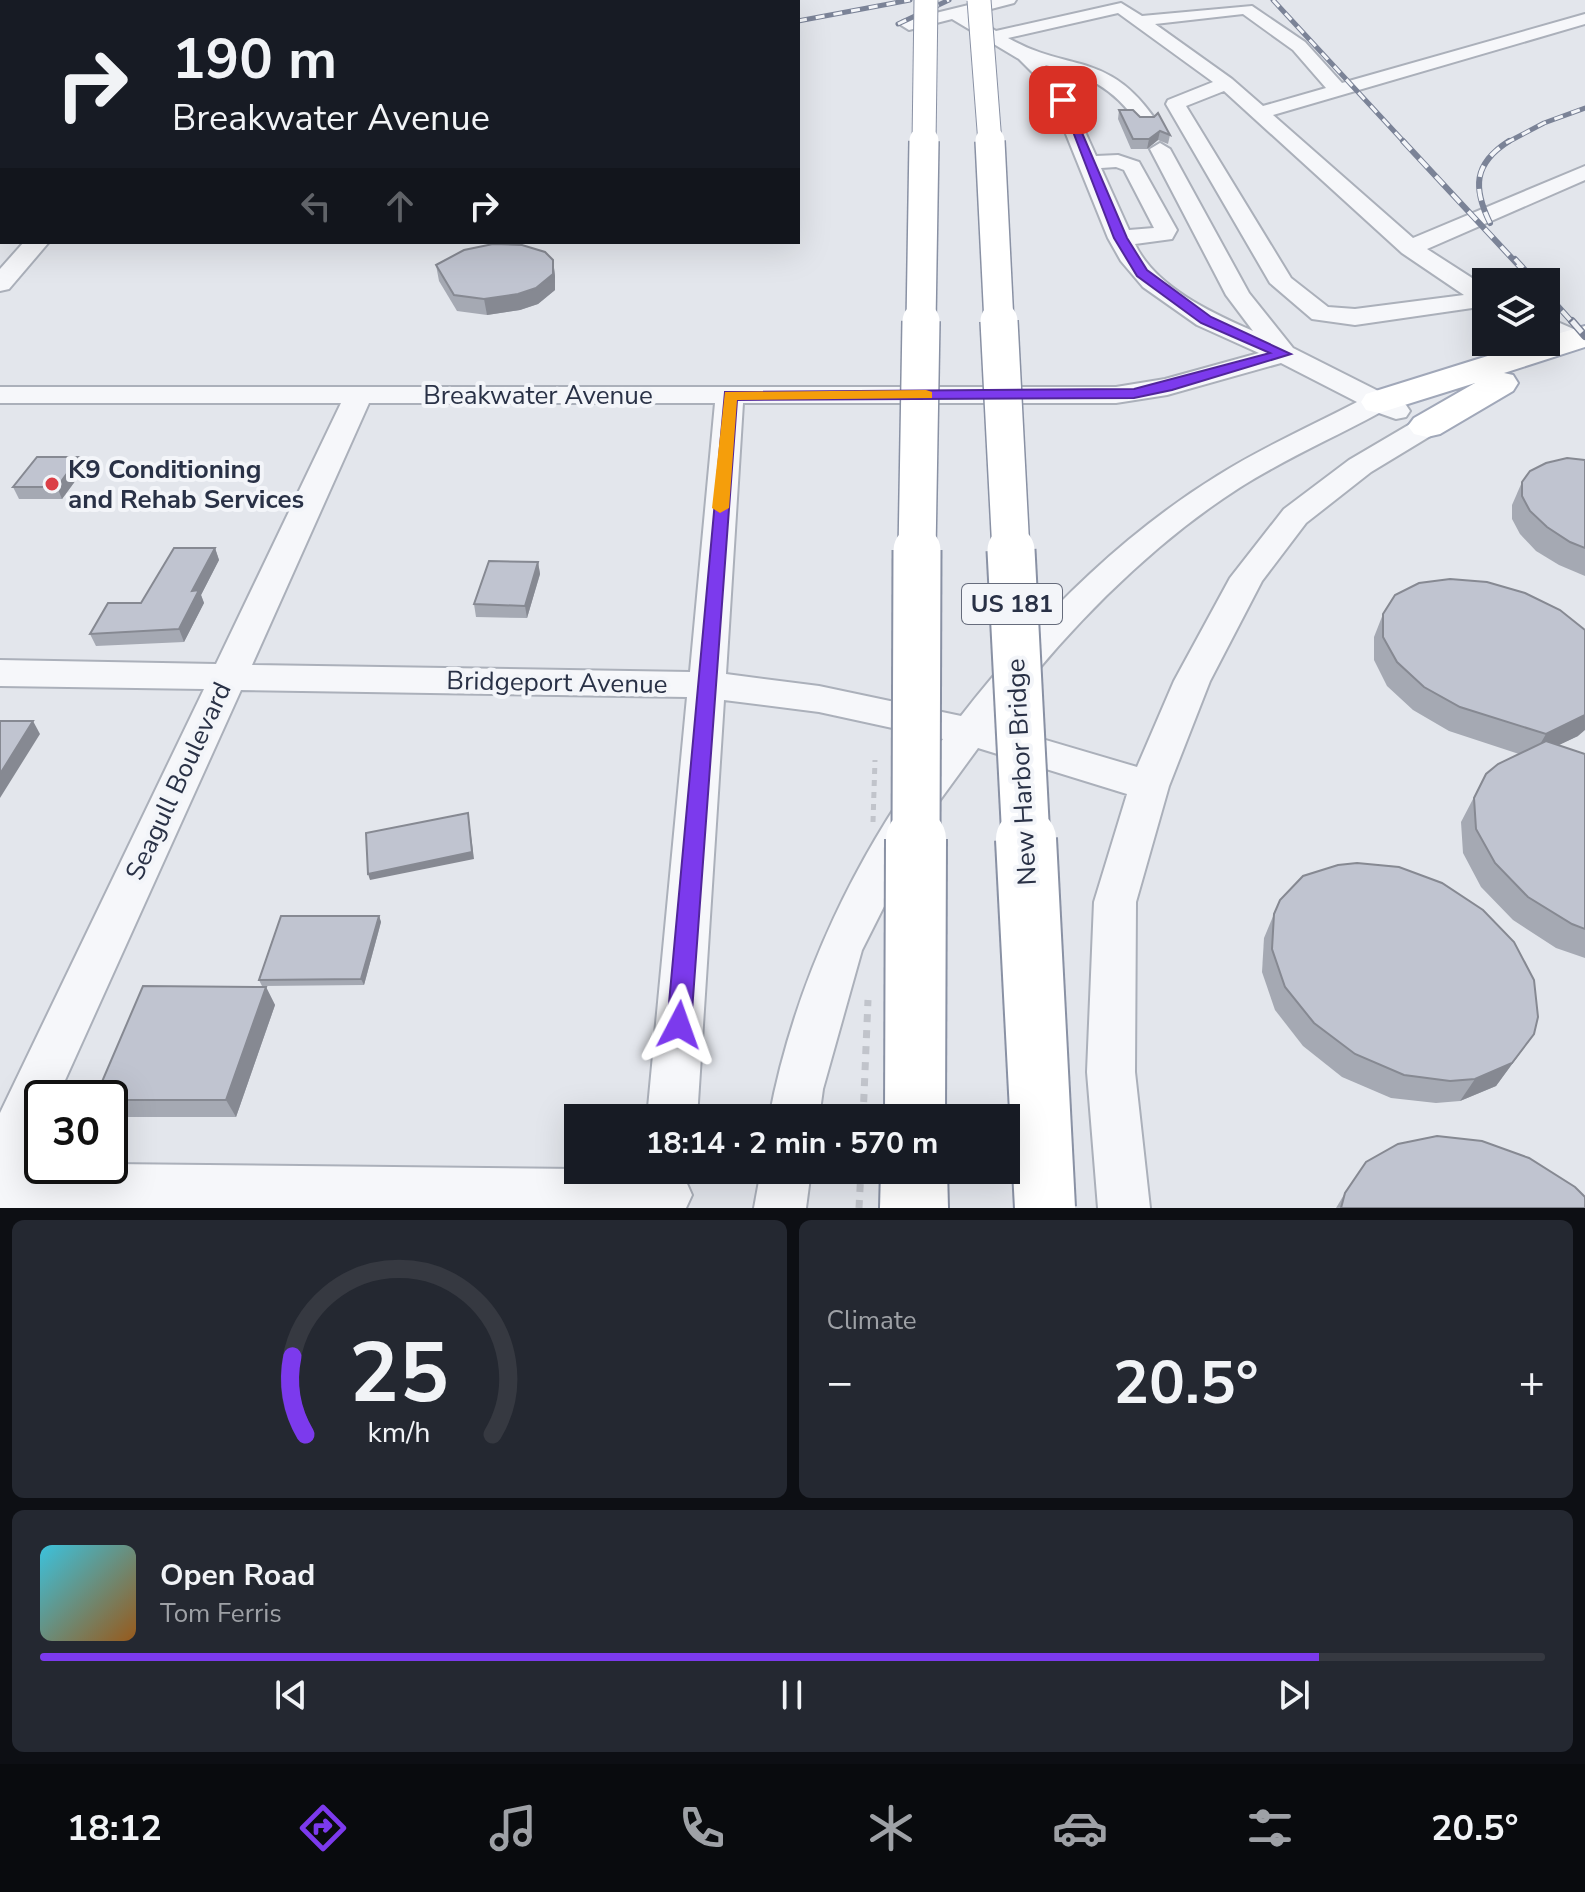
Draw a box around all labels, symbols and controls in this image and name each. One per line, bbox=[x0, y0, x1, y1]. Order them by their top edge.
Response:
text: 190 m bbox=[172, 21, 337, 98]
icon: right bbox=[40, 32, 144, 136]
pin bbox=[1029, 66, 1097, 134]
icon: arrive bbox=[1041, 78, 1085, 122]
text: Breakwater Avenue bbox=[172, 94, 490, 143]
icon: left bbox=[294, 184, 338, 228]
icon: ahead bbox=[378, 184, 422, 228]
icon: right bbox=[462, 184, 506, 228]
map controls bbox=[1472, 268, 1560, 356]
button: layers bbox=[1472, 268, 1560, 356]
street label: Breakwater Avenue bbox=[423, 378, 653, 413]
place label: K9 Conditioning and Rehab Services bbox=[68, 452, 304, 517]
marker: K9 Conditioning and Rehab Services bbox=[43, 475, 61, 493]
road number: US 181 bbox=[962, 584, 1062, 624]
street label: New Harbor Bridge bbox=[998, 658, 1045, 886]
street label: Bridgeport Avenue bbox=[446, 663, 668, 702]
street label: Seagull Boulevard bbox=[117, 677, 240, 886]
position arrow bbox=[637, 983, 721, 1067]
speed limit sign: 30 bbox=[24, 1080, 128, 1184]
text: 18:14 · 2 min · 570 m bbox=[646, 1123, 938, 1164]
text: Climate bbox=[827, 1303, 917, 1338]
text: 25 bbox=[349, 1317, 449, 1430]
text: 20.5° bbox=[1113, 1342, 1259, 1424]
text: − bbox=[827, 1353, 853, 1413]
text: + bbox=[1519, 1353, 1545, 1413]
text: km/h bbox=[368, 1413, 431, 1452]
text: Open Road bbox=[160, 1555, 315, 1596]
text: Tom Ferris bbox=[160, 1596, 282, 1631]
icon: previous bbox=[269, 1673, 313, 1717]
icon: pause bbox=[770, 1673, 814, 1717]
icon: next bbox=[1272, 1673, 1316, 1717]
icon: directions bbox=[295, 1800, 351, 1856]
icon: music bbox=[485, 1800, 541, 1856]
icon: phone bbox=[674, 1800, 730, 1856]
icon: climate bbox=[863, 1800, 919, 1856]
icon: car bbox=[1052, 1800, 1108, 1856]
icon: filters bbox=[1242, 1800, 1298, 1856]
text: 18:12 bbox=[67, 1804, 162, 1853]
text: 20.5° bbox=[1431, 1804, 1518, 1853]

